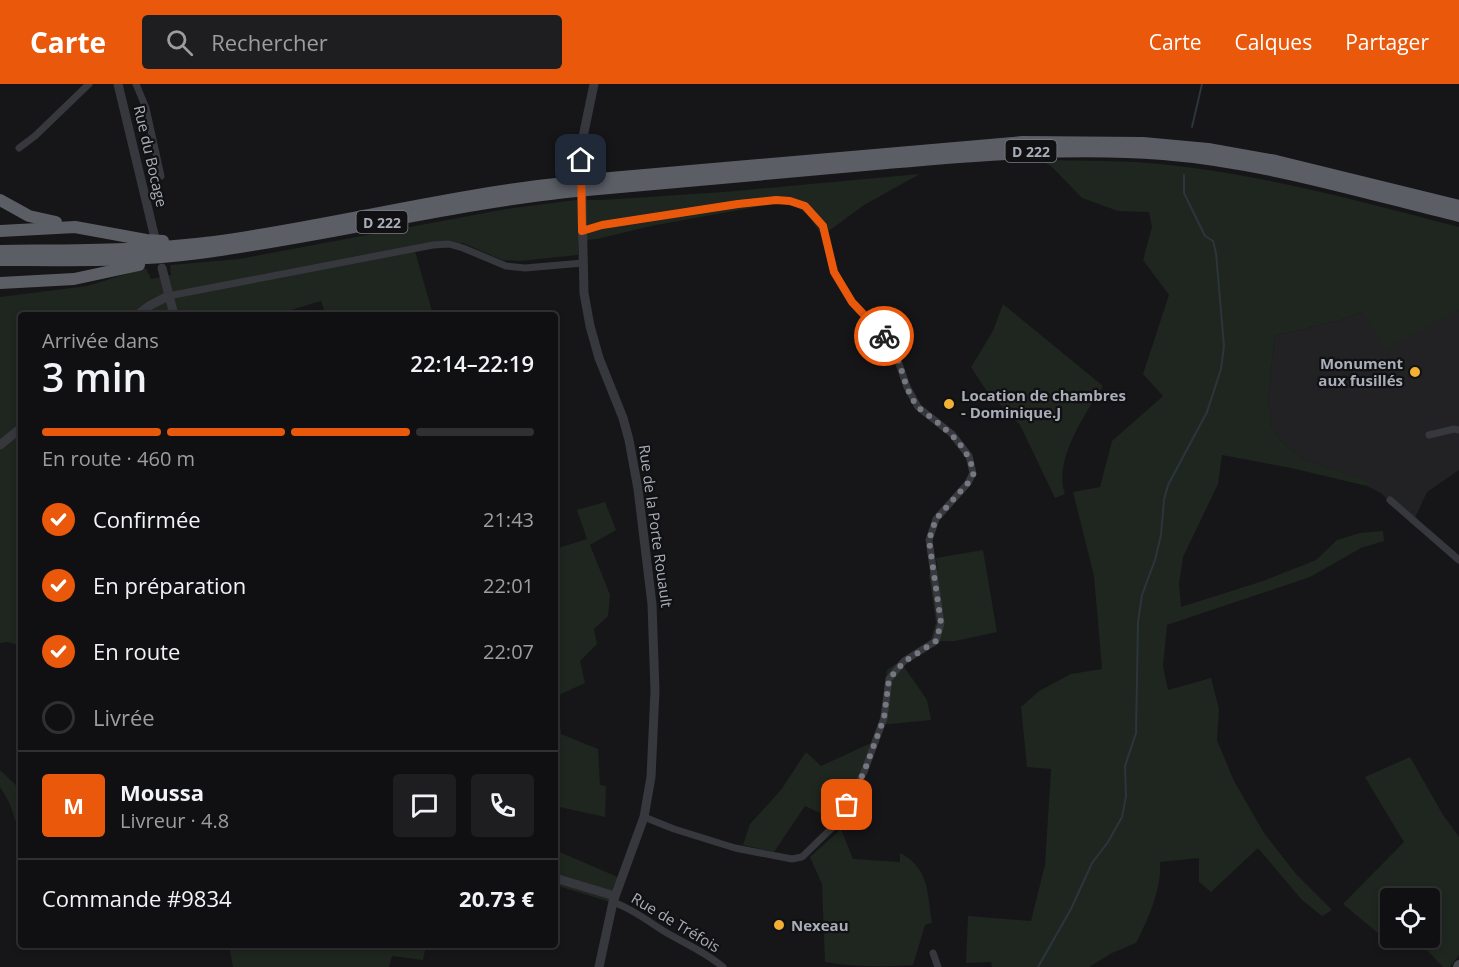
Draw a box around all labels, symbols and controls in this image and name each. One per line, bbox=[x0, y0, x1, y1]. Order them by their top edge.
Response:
search box bbox=[142, 15, 562, 69]
text: Carte bbox=[30, 23, 106, 61]
icon: search bbox=[163, 26, 196, 59]
text: Rechercher bbox=[211, 27, 328, 57]
text: Carte bbox=[1149, 28, 1201, 56]
text: Calques bbox=[1234, 28, 1312, 56]
text: Partager bbox=[1345, 28, 1429, 56]
street label: Rue du Bocage bbox=[130, 103, 172, 209]
pin bbox=[555, 134, 606, 185]
road number: D 222 bbox=[1006, 140, 1056, 162]
icon: home bbox=[564, 143, 597, 176]
road number: D 222 bbox=[356, 211, 407, 233]
courier bbox=[854, 306, 914, 366]
icon: bike bbox=[868, 320, 901, 353]
text: Arrivée dans bbox=[42, 327, 159, 354]
text: 22:14–22:19 bbox=[410, 348, 534, 378]
text: 3 min bbox=[42, 350, 147, 403]
place label: Monument aux fusillés bbox=[1318, 353, 1403, 390]
marker: Monument aux fusillés bbox=[1408, 365, 1422, 379]
place label: Location de chambres - Dominique.J bbox=[961, 385, 1126, 422]
marker: Location de chambres - Dominique.J bbox=[942, 397, 956, 411]
street label: Rue de la Porte Rouault bbox=[635, 443, 677, 609]
text: En route · 460 m bbox=[42, 445, 195, 472]
icon: check bbox=[42, 503, 75, 536]
text: Confirmée bbox=[93, 504, 201, 534]
text: 21:43 bbox=[483, 506, 534, 533]
icon: check bbox=[42, 569, 75, 602]
text: En préparation bbox=[93, 570, 246, 600]
text: 22:01 bbox=[483, 572, 534, 599]
icon: check bbox=[42, 635, 75, 668]
text: En route bbox=[93, 636, 180, 666]
text: 22:07 bbox=[483, 638, 534, 665]
text: Livrée bbox=[93, 702, 155, 732]
button: chat bbox=[393, 774, 456, 837]
button: phone bbox=[471, 774, 534, 837]
text: Moussa bbox=[120, 777, 204, 807]
pin bbox=[821, 779, 872, 830]
icon: bag bbox=[830, 788, 863, 821]
text: M bbox=[63, 790, 84, 820]
text: Livreur · 4.8 bbox=[120, 807, 229, 834]
text: Commande #9834 bbox=[42, 883, 232, 913]
text: 20.73 € bbox=[459, 883, 534, 913]
street label: Rue de Tréfois bbox=[628, 888, 724, 956]
map controls bbox=[1380, 888, 1440, 948]
button: locate bbox=[1380, 888, 1440, 948]
place label: Nexeau bbox=[791, 915, 849, 935]
marker: Nexeau bbox=[772, 918, 786, 932]

